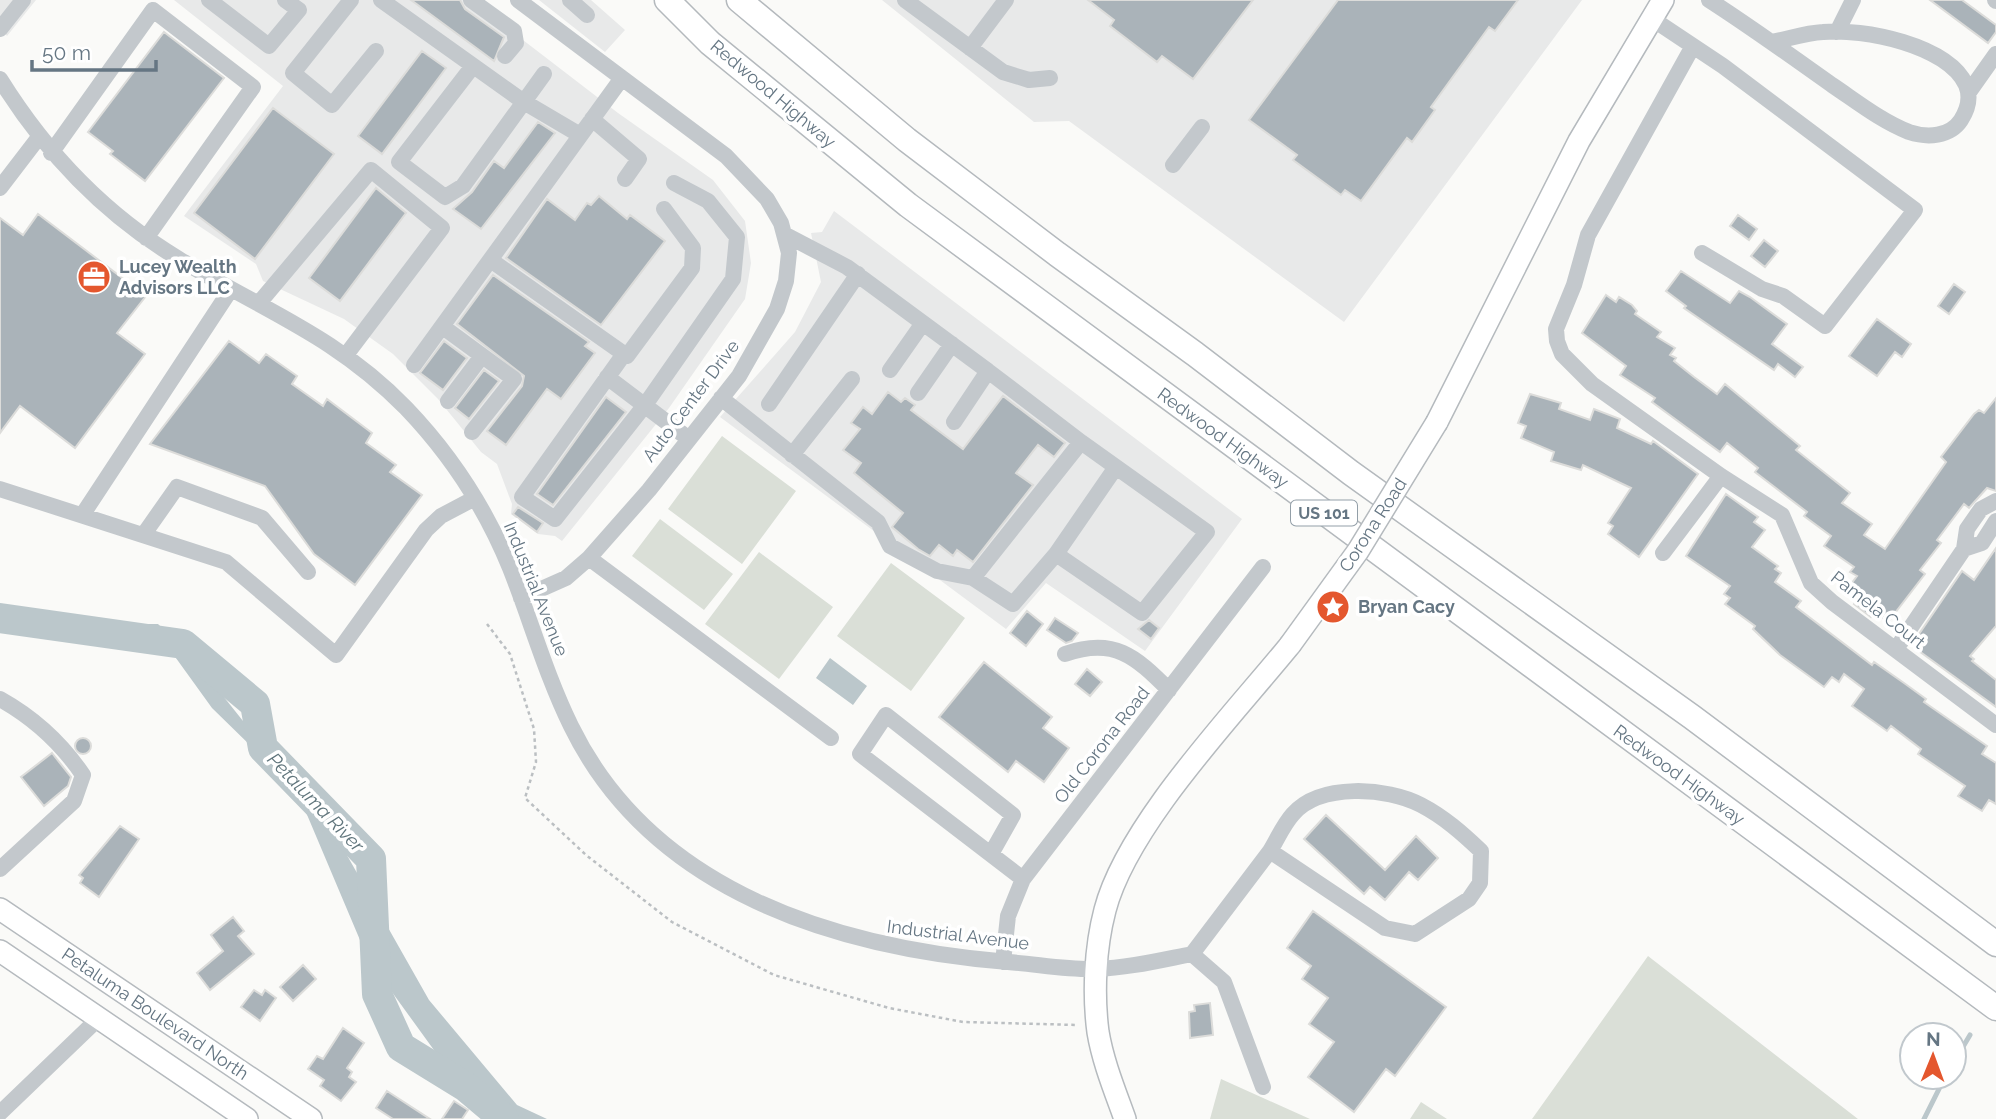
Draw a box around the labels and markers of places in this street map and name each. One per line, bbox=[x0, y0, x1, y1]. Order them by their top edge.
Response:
place label: Lucey Wealth Advisors LLC bbox=[119, 256, 237, 298]
office icon: Lucey Wealth Advisors LLC bbox=[75, 258, 113, 296]
place icon: Bryan Cacy bbox=[1314, 588, 1352, 626]
place label: Bryan Cacy bbox=[1358, 596, 1455, 617]

